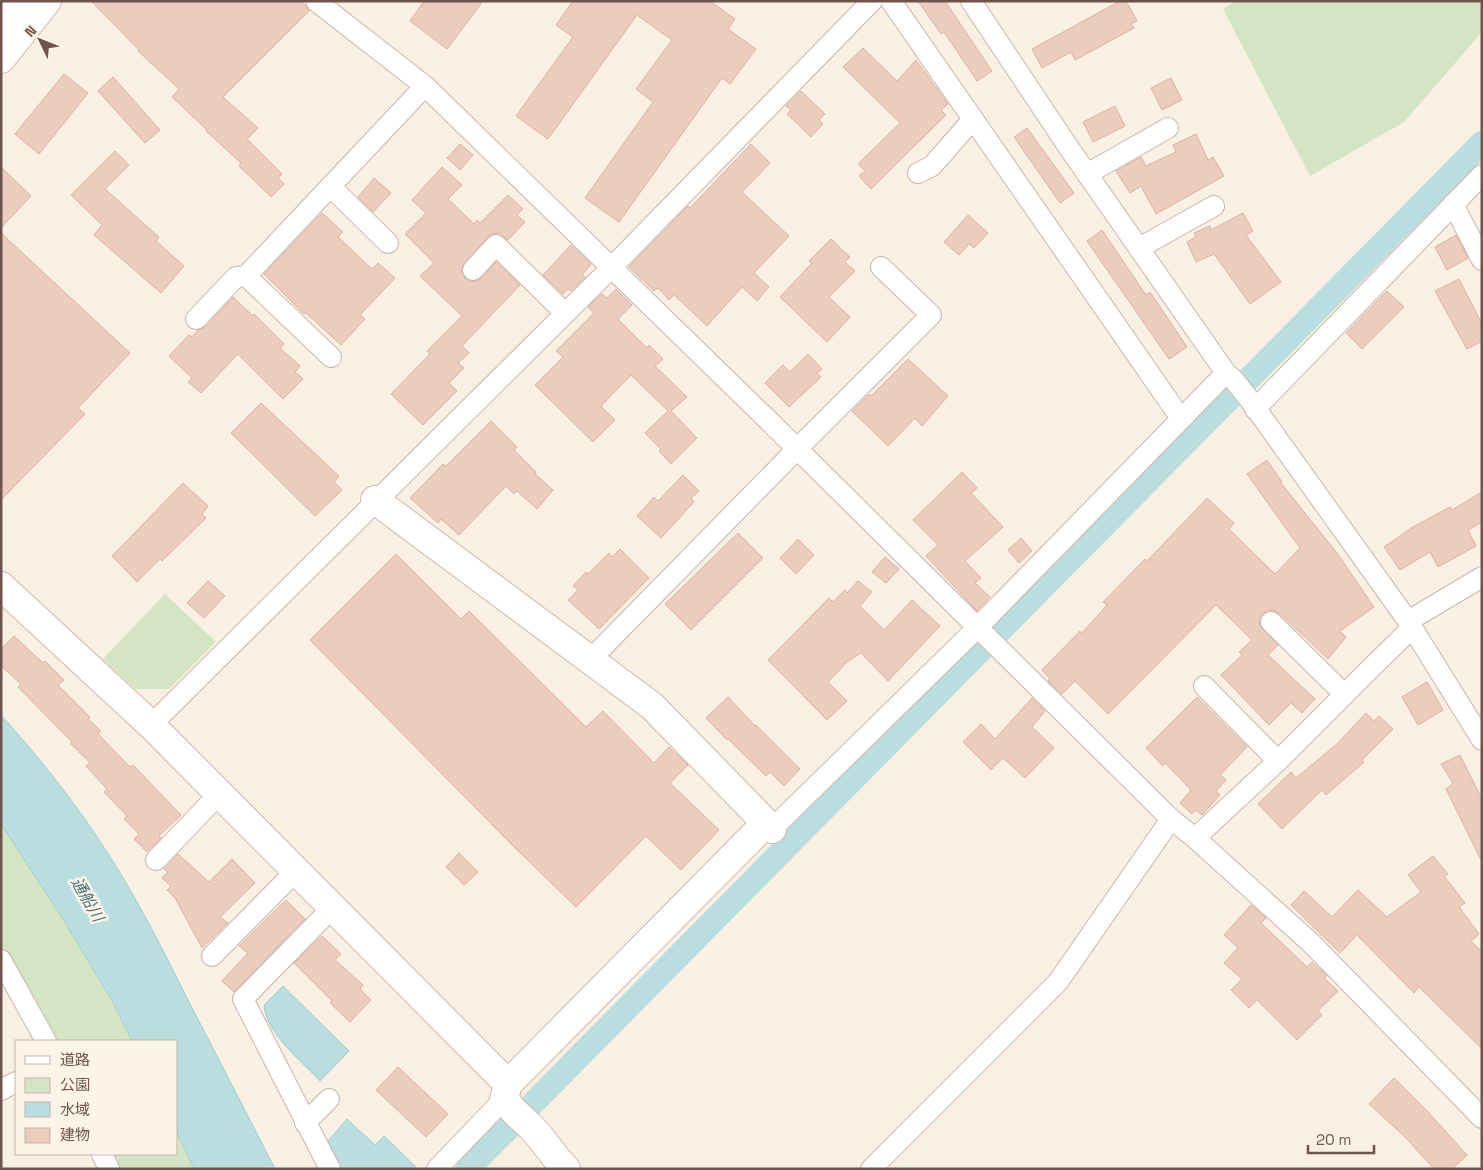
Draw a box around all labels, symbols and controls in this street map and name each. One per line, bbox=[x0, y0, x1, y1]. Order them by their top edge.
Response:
north arrow bbox=[15, 15, 65, 65]
text: N bbox=[21, 22, 40, 41]
water label: 通船川 bbox=[66, 873, 110, 927]
legend bbox=[15, 1040, 178, 1155]
text: 道路 bbox=[60, 1050, 90, 1069]
text: 公園 bbox=[60, 1075, 90, 1094]
text: 水域 bbox=[60, 1100, 90, 1119]
scale bar bbox=[1308, 1122, 1374, 1154]
text: 建物 bbox=[60, 1125, 90, 1144]
text: 20 m bbox=[1316, 1130, 1351, 1149]

